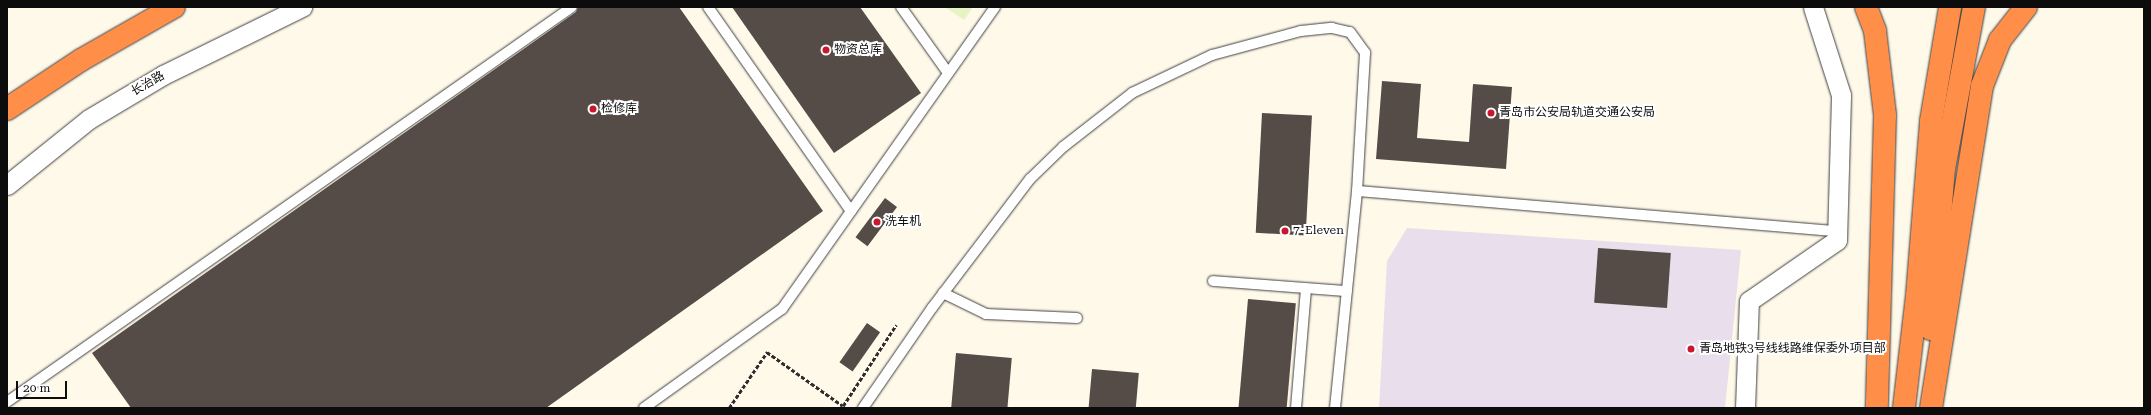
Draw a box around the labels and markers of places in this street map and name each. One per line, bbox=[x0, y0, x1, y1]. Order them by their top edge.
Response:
place label: 物资总库 bbox=[834, 43, 882, 57]
marker: 物资总库 bbox=[821, 45, 831, 55]
place label: 检修库 bbox=[601, 102, 637, 116]
marker: 检修库 bbox=[588, 104, 598, 114]
place label: 青岛市公安局轨道交通公安局 bbox=[1499, 106, 1655, 120]
marker: 青岛市公安局轨道交通公安局 bbox=[1486, 108, 1496, 118]
place label: 洗车机 bbox=[885, 215, 921, 229]
marker: 洗车机 bbox=[872, 217, 882, 227]
place label: 7-Eleven bbox=[1293, 224, 1344, 238]
marker: 7-Eleven bbox=[1280, 226, 1290, 236]
place label: 青岛地铁3号线线路维保委外项目部 bbox=[1699, 342, 1886, 356]
marker: 青岛地铁3号线线路维保委外项目部 bbox=[1686, 344, 1696, 354]

